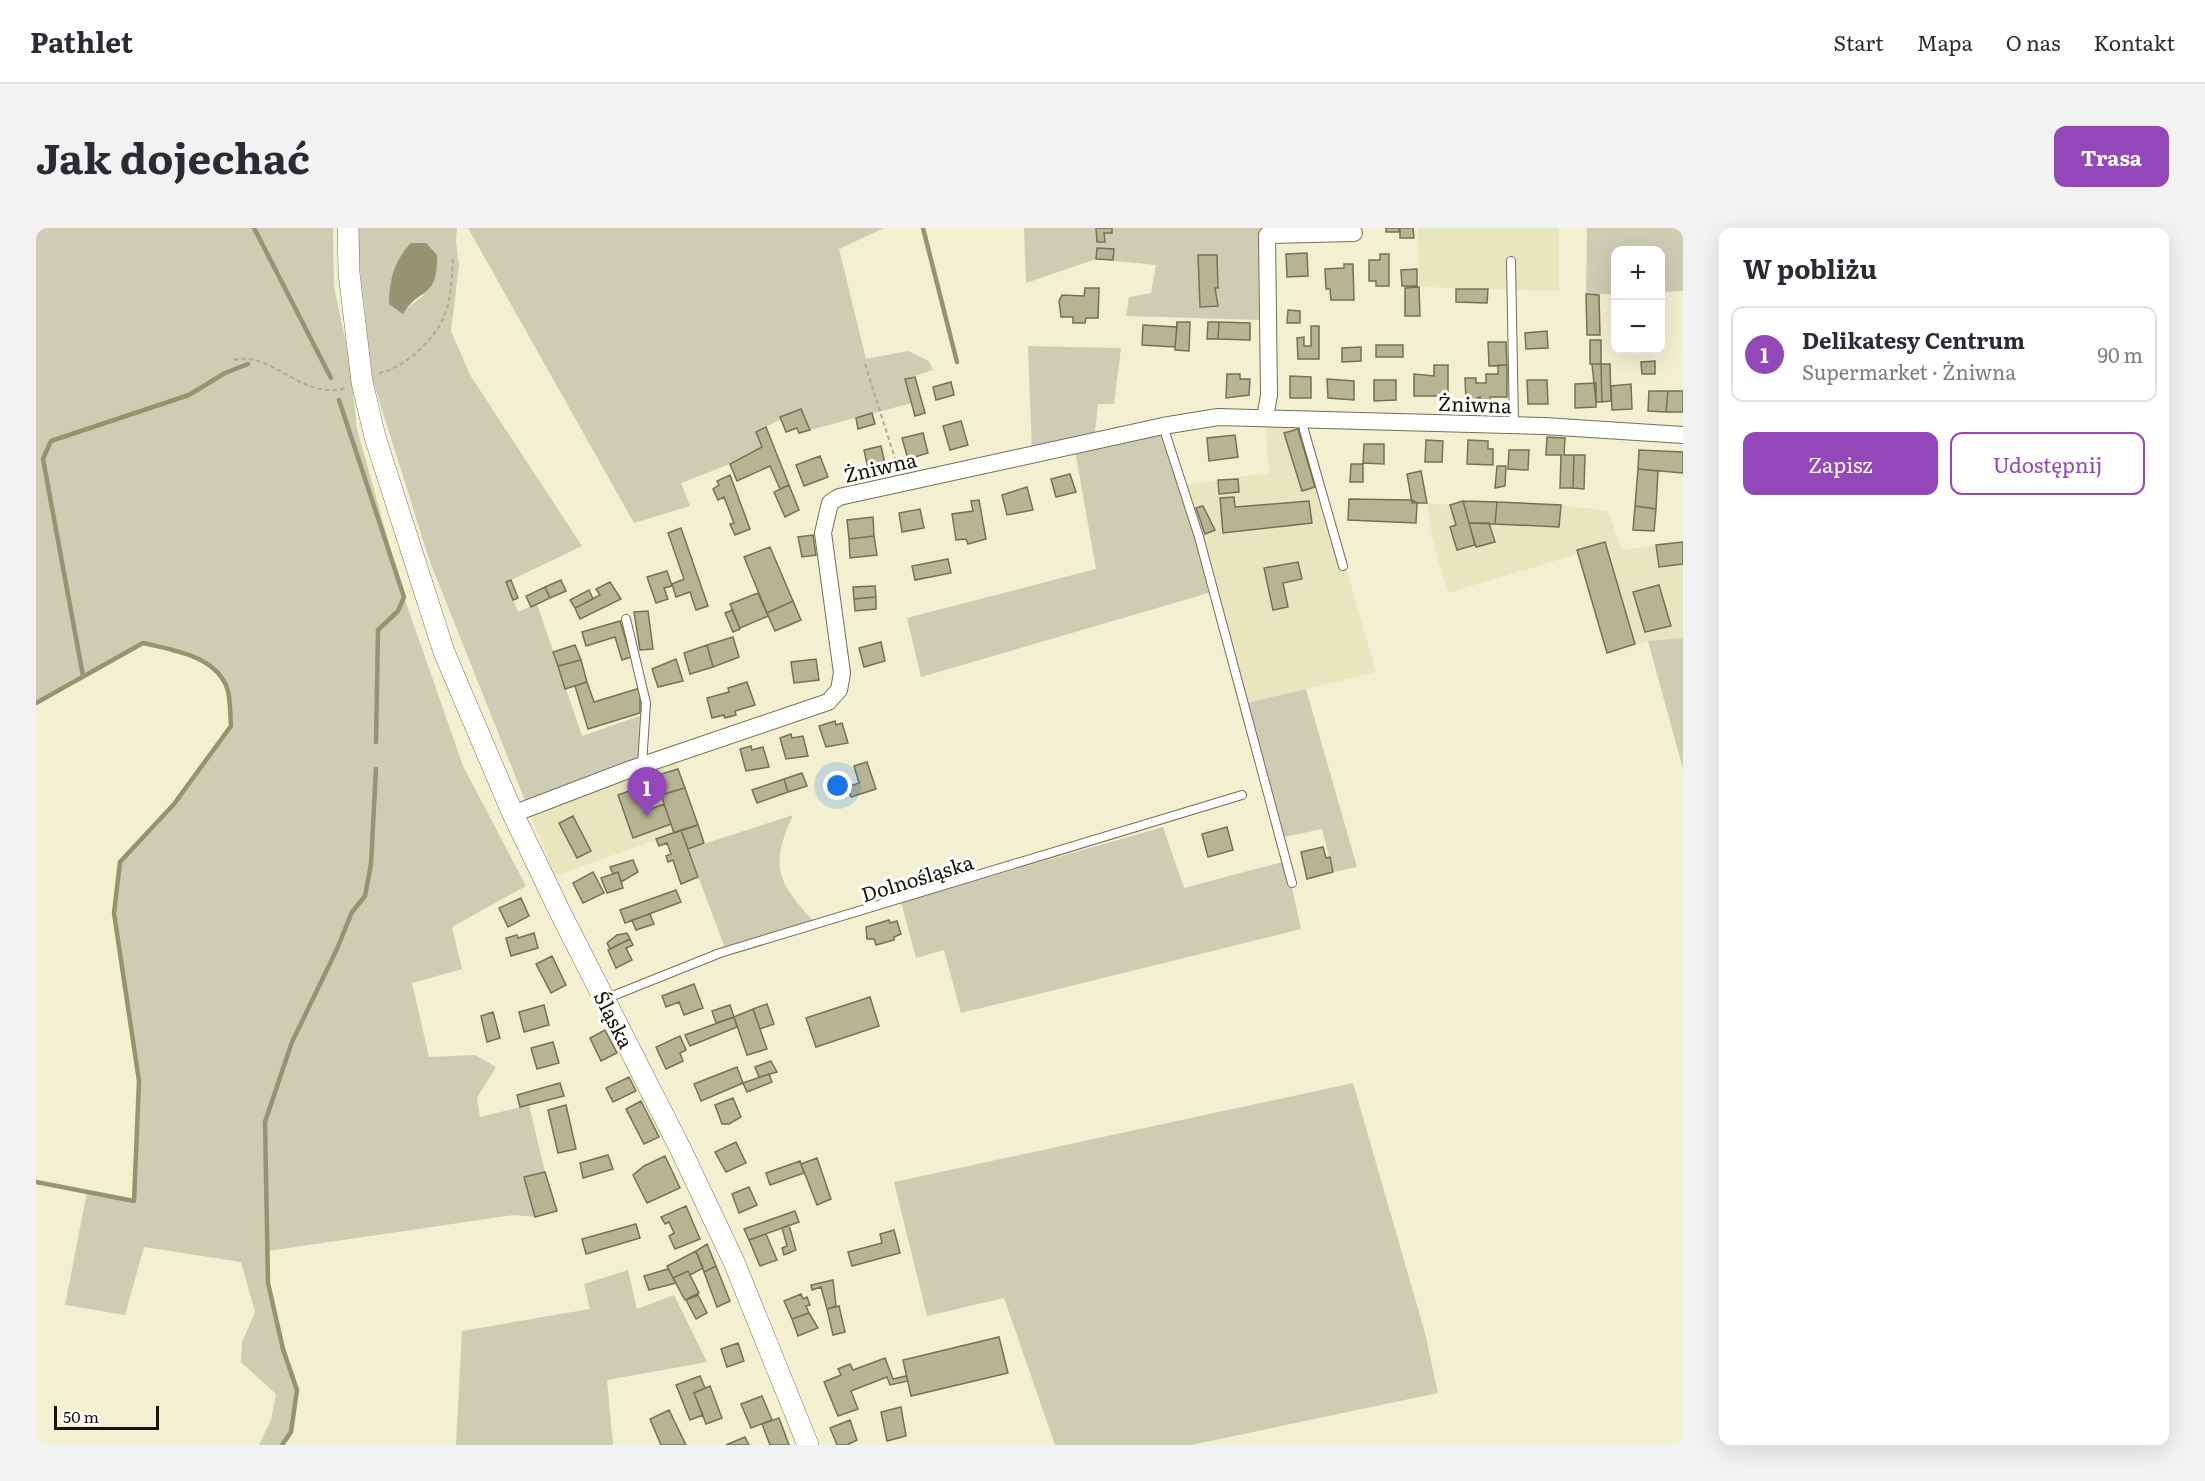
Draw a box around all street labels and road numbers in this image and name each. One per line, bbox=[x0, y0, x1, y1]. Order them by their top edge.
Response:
street label: Żniwna bbox=[1438, 387, 1513, 419]
street label: Żniwna bbox=[841, 443, 920, 489]
street label: Dolnośląska bbox=[857, 846, 977, 908]
street label: Śląska bbox=[588, 985, 642, 1053]

